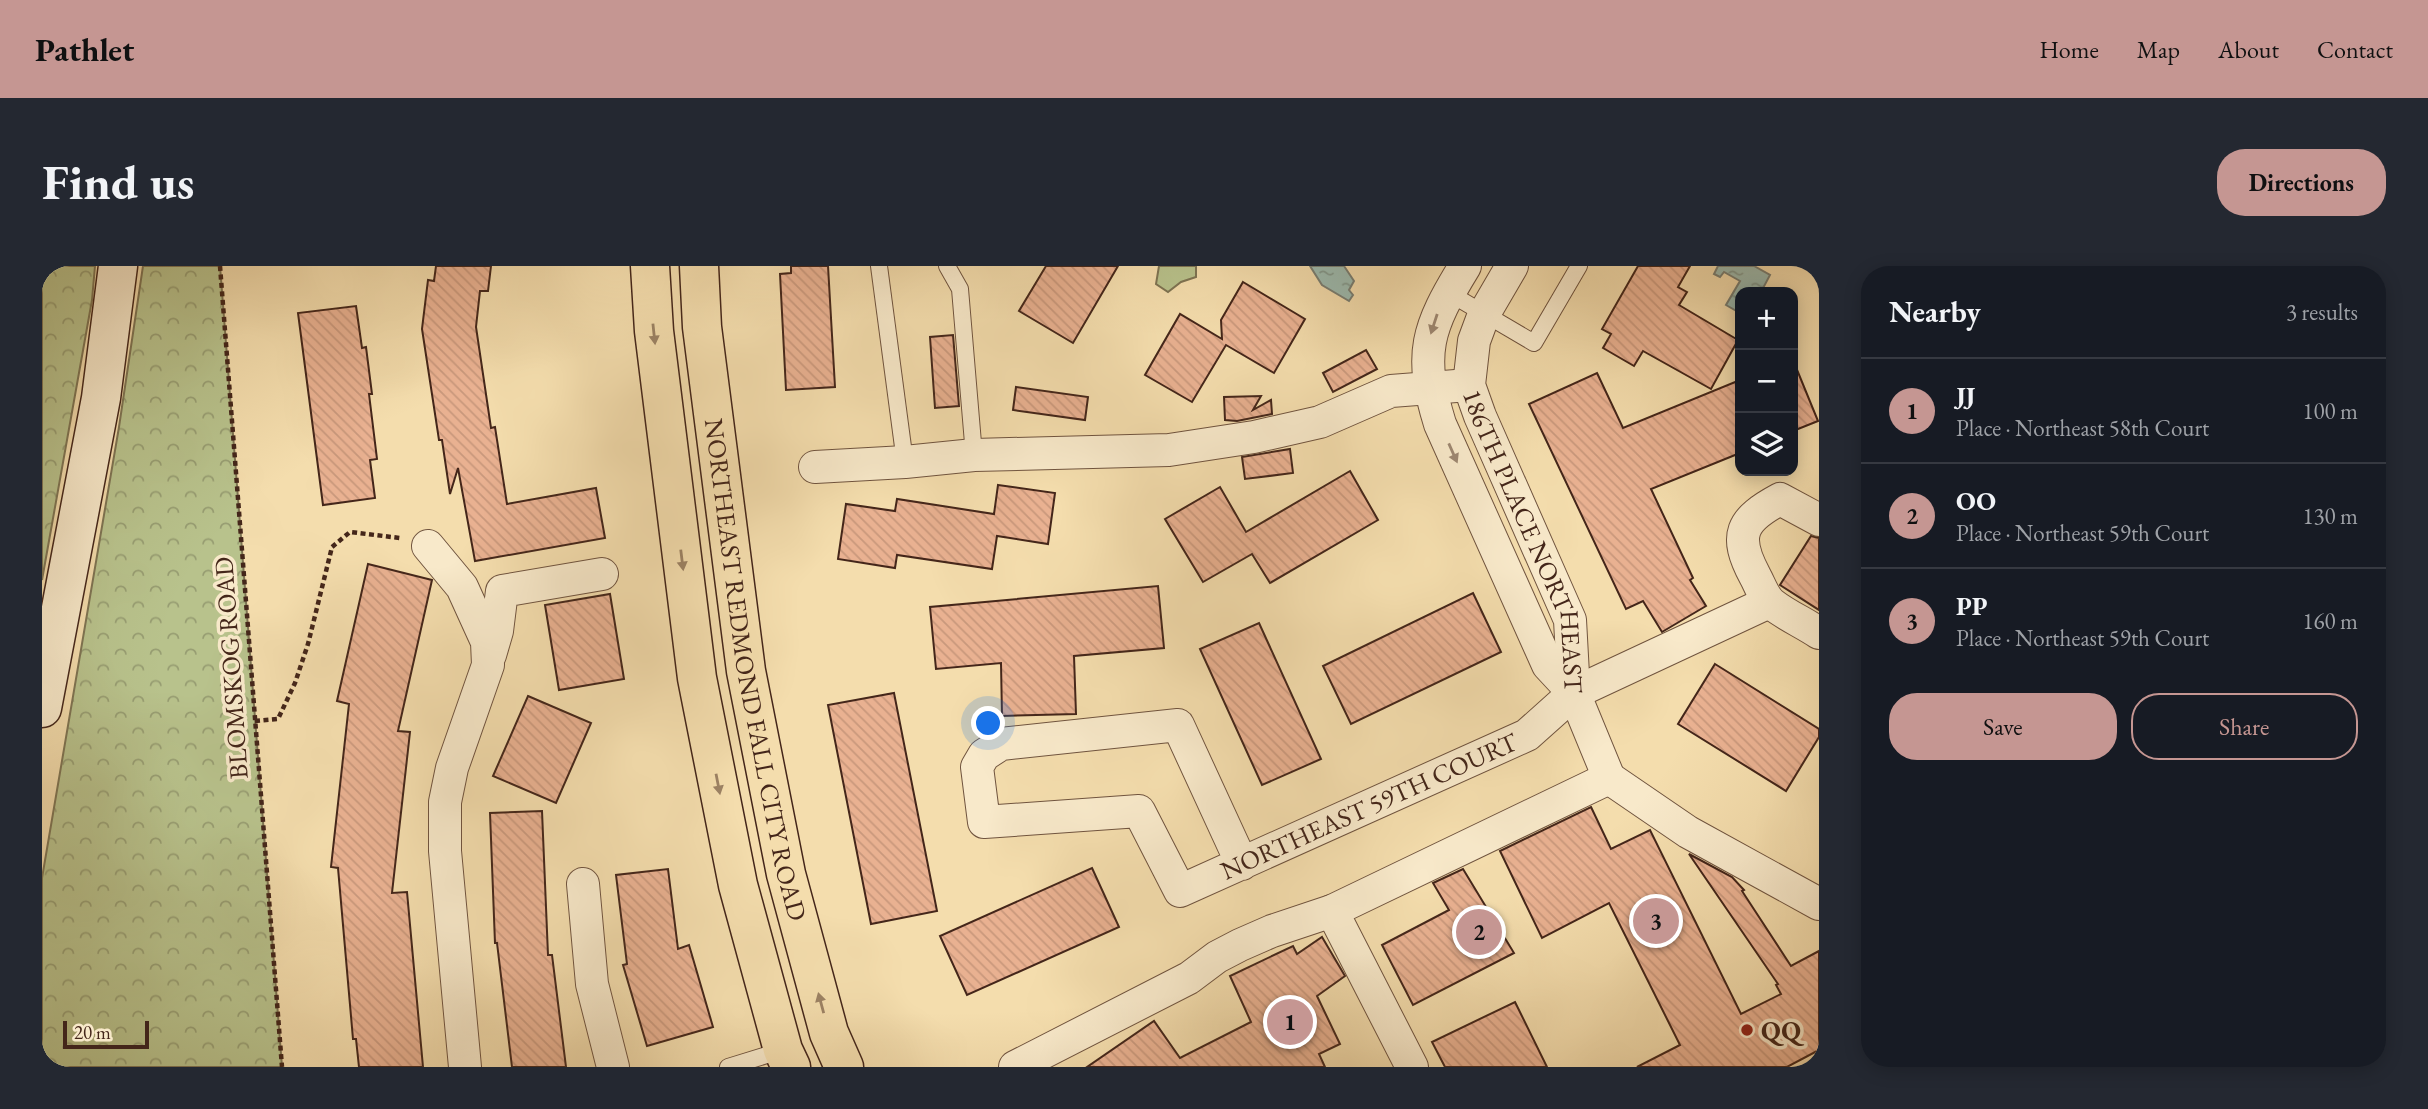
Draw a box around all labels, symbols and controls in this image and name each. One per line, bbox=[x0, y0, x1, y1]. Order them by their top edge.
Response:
text: Pathlet bbox=[35, 28, 134, 71]
text: Home bbox=[2039, 34, 2099, 65]
text: Map bbox=[2137, 34, 2180, 65]
text: About bbox=[2218, 34, 2279, 65]
text: Contact bbox=[2317, 34, 2393, 65]
button: Directions bbox=[2217, 149, 2386, 216]
text: Find us bbox=[42, 150, 194, 214]
map controls bbox=[1735, 287, 1798, 476]
button: + bbox=[1735, 287, 1798, 350]
text: Nearby bbox=[1889, 292, 1981, 331]
text: 3 results bbox=[2286, 297, 2358, 327]
one-way arrow bbox=[1428, 314, 1439, 335]
one-way arrow bbox=[649, 323, 660, 345]
button: − bbox=[1735, 350, 1798, 413]
text: JJ bbox=[1956, 379, 1975, 413]
street label: 186TH PLACE NORTHEAST bbox=[1455, 385, 1591, 695]
text: 1 bbox=[1906, 396, 1918, 426]
text: 100 m bbox=[2302, 396, 2358, 426]
button: layers bbox=[1735, 413, 1798, 476]
text: Place · Northeast 58th Court bbox=[1956, 413, 2209, 443]
street label: NORTHEAST REDMOND FALL CITY ROAD bbox=[697, 417, 815, 924]
one-way arrow bbox=[1448, 443, 1459, 464]
text: OO bbox=[1956, 484, 1996, 518]
text: 2 bbox=[1906, 501, 1918, 531]
text: 130 m bbox=[2302, 501, 2358, 531]
text: Place · Northeast 59th Court bbox=[1956, 518, 2209, 548]
one-way arrow bbox=[677, 549, 688, 571]
street label: BLOMSKOG ROAD bbox=[206, 556, 256, 780]
text: PP bbox=[1956, 589, 1988, 623]
text: 3 bbox=[1906, 606, 1918, 636]
text: 160 m bbox=[2302, 606, 2358, 636]
text: Place · Northeast 59th Court bbox=[1956, 623, 2209, 653]
button: Save bbox=[1889, 693, 2117, 760]
button: Share bbox=[2131, 693, 2358, 760]
your location bbox=[971, 706, 1005, 740]
street label: NORTHEAST 59TH COURT bbox=[1215, 724, 1523, 888]
one-way arrow bbox=[713, 773, 724, 795]
pin: 3 bbox=[1633, 895, 1679, 947]
pin: 2 bbox=[1456, 906, 1502, 958]
one-way arrow bbox=[815, 992, 826, 1014]
pin: 1 bbox=[1267, 996, 1313, 1048]
place label: QQ bbox=[1761, 1013, 1804, 1047]
scale bar bbox=[63, 1018, 149, 1050]
text: 20 m bbox=[74, 1020, 111, 1045]
marker: QQ bbox=[1739, 1022, 1755, 1038]

